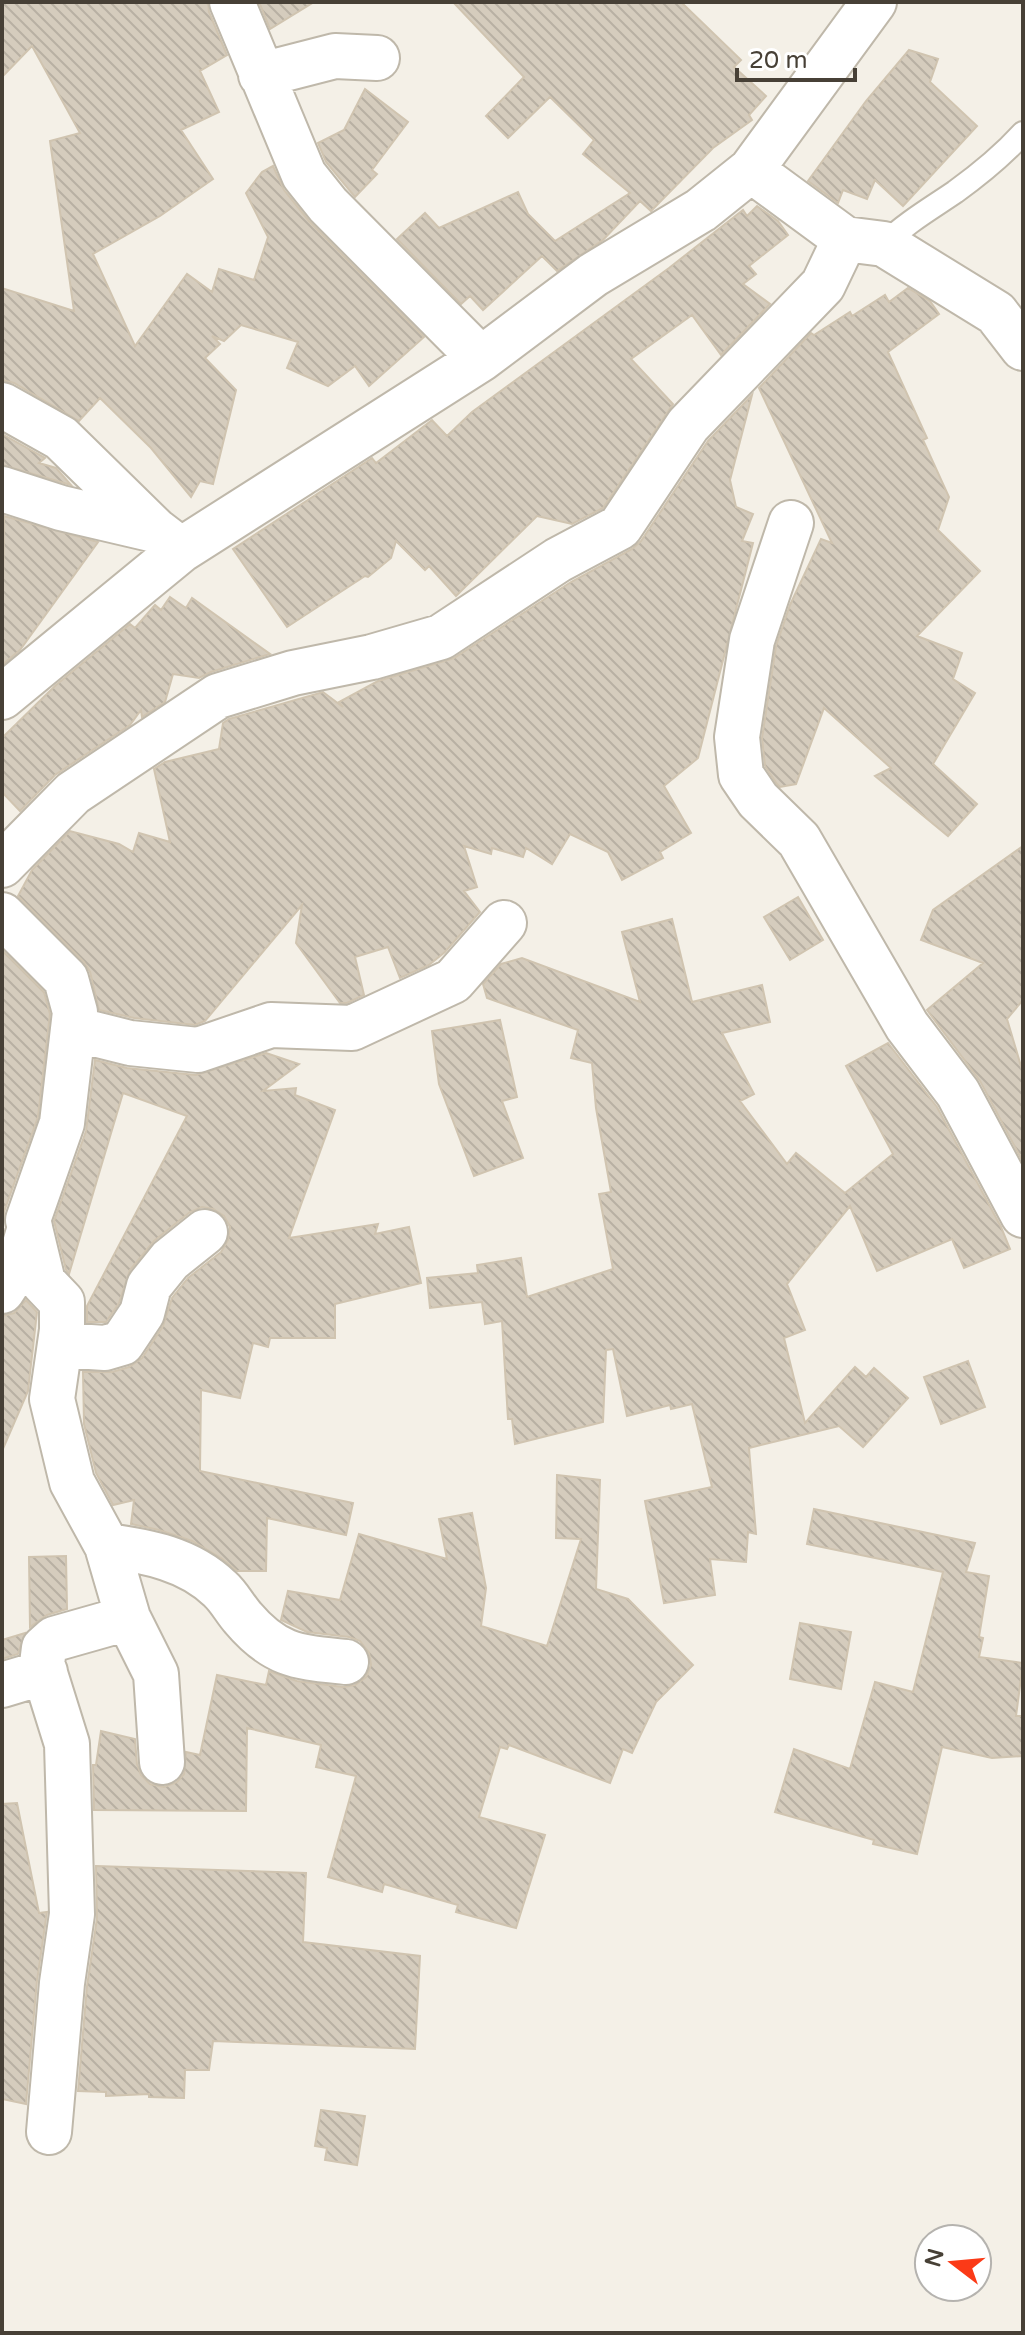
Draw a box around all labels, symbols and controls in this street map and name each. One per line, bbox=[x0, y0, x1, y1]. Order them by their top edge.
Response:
scale bar bbox=[737, 32, 855, 82]
text: 20 m bbox=[749, 46, 807, 75]
north arrow bbox=[913, 2223, 993, 2303]
text: N bbox=[920, 2246, 950, 2270]

